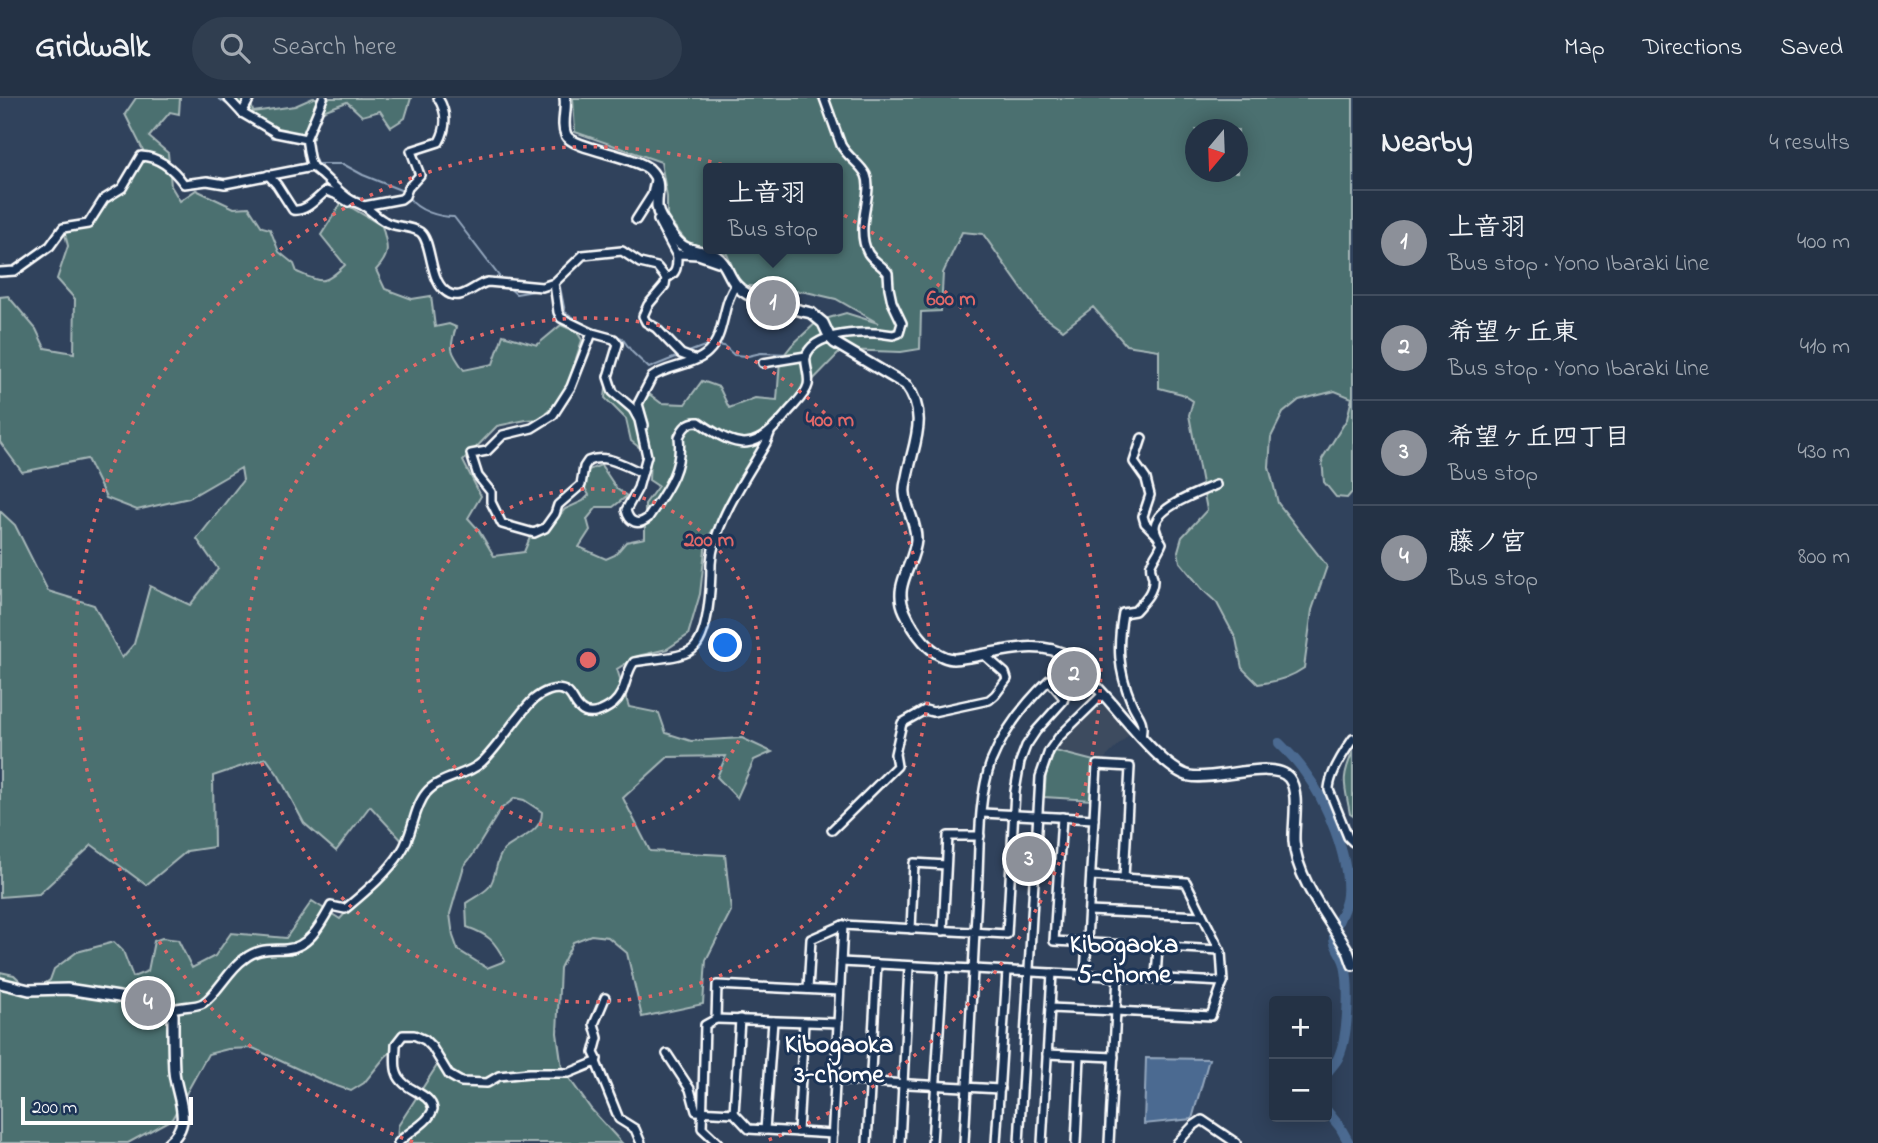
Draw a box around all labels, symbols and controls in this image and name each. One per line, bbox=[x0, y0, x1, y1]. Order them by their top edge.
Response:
search box bbox=[192, 17, 682, 80]
text: Gridwalk bbox=[35, 24, 150, 72]
icon: search bbox=[216, 29, 254, 67]
text: Search here bbox=[272, 29, 396, 67]
text: Map bbox=[1564, 31, 1605, 66]
text: Directions bbox=[1643, 31, 1742, 66]
text: Saved bbox=[1780, 31, 1843, 66]
north arrow bbox=[1185, 119, 1248, 182]
text: Nearby bbox=[1381, 122, 1473, 166]
text: 4 results bbox=[1769, 127, 1850, 160]
popup bbox=[703, 163, 843, 254]
text: 上音羽 bbox=[728, 176, 806, 214]
text: 上音羽 bbox=[1448, 210, 1526, 248]
text: Bus stop bbox=[728, 214, 818, 247]
text: 1 bbox=[1400, 226, 1408, 259]
text: 400 m bbox=[1797, 226, 1850, 259]
text: Bus stop · Yono Ibaraki Line bbox=[1448, 248, 1709, 281]
pin: 1 bbox=[750, 277, 796, 329]
text: 600 m bbox=[927, 285, 975, 315]
text: 希望ヶ丘東 bbox=[1448, 315, 1578, 353]
text: 2 bbox=[1398, 331, 1410, 364]
text: 410 m bbox=[1800, 331, 1850, 364]
text: Bus stop · Yono Ibaraki Line bbox=[1448, 353, 1709, 386]
text: 400 m bbox=[806, 406, 854, 436]
text: 希望ヶ丘四丁目 bbox=[1448, 420, 1630, 458]
text: 3 bbox=[1399, 436, 1409, 469]
text: 430 m bbox=[1797, 436, 1850, 469]
text: Bus stop bbox=[1448, 458, 1538, 491]
text: 藤ノ宮 bbox=[1448, 525, 1526, 563]
text: 200 m bbox=[683, 526, 734, 556]
text: 4 bbox=[1399, 541, 1409, 574]
text: 800 m bbox=[1798, 541, 1850, 574]
text: Bus stop bbox=[1448, 563, 1538, 596]
your location bbox=[708, 628, 742, 662]
centre of rings bbox=[576, 648, 600, 672]
pin: 2 bbox=[1051, 648, 1097, 700]
pin: 3 bbox=[1006, 833, 1052, 885]
district label: Kibogaoka 5-chome bbox=[1070, 927, 1178, 995]
pin: 4 bbox=[125, 977, 171, 1029]
map controls bbox=[1269, 996, 1332, 1122]
button: + bbox=[1269, 996, 1332, 1059]
district label: Kibogaoka 3-chome bbox=[785, 1027, 893, 1095]
button: − bbox=[1269, 1059, 1332, 1122]
scale bar bbox=[21, 1094, 192, 1126]
text: 200 m bbox=[32, 1095, 77, 1122]

